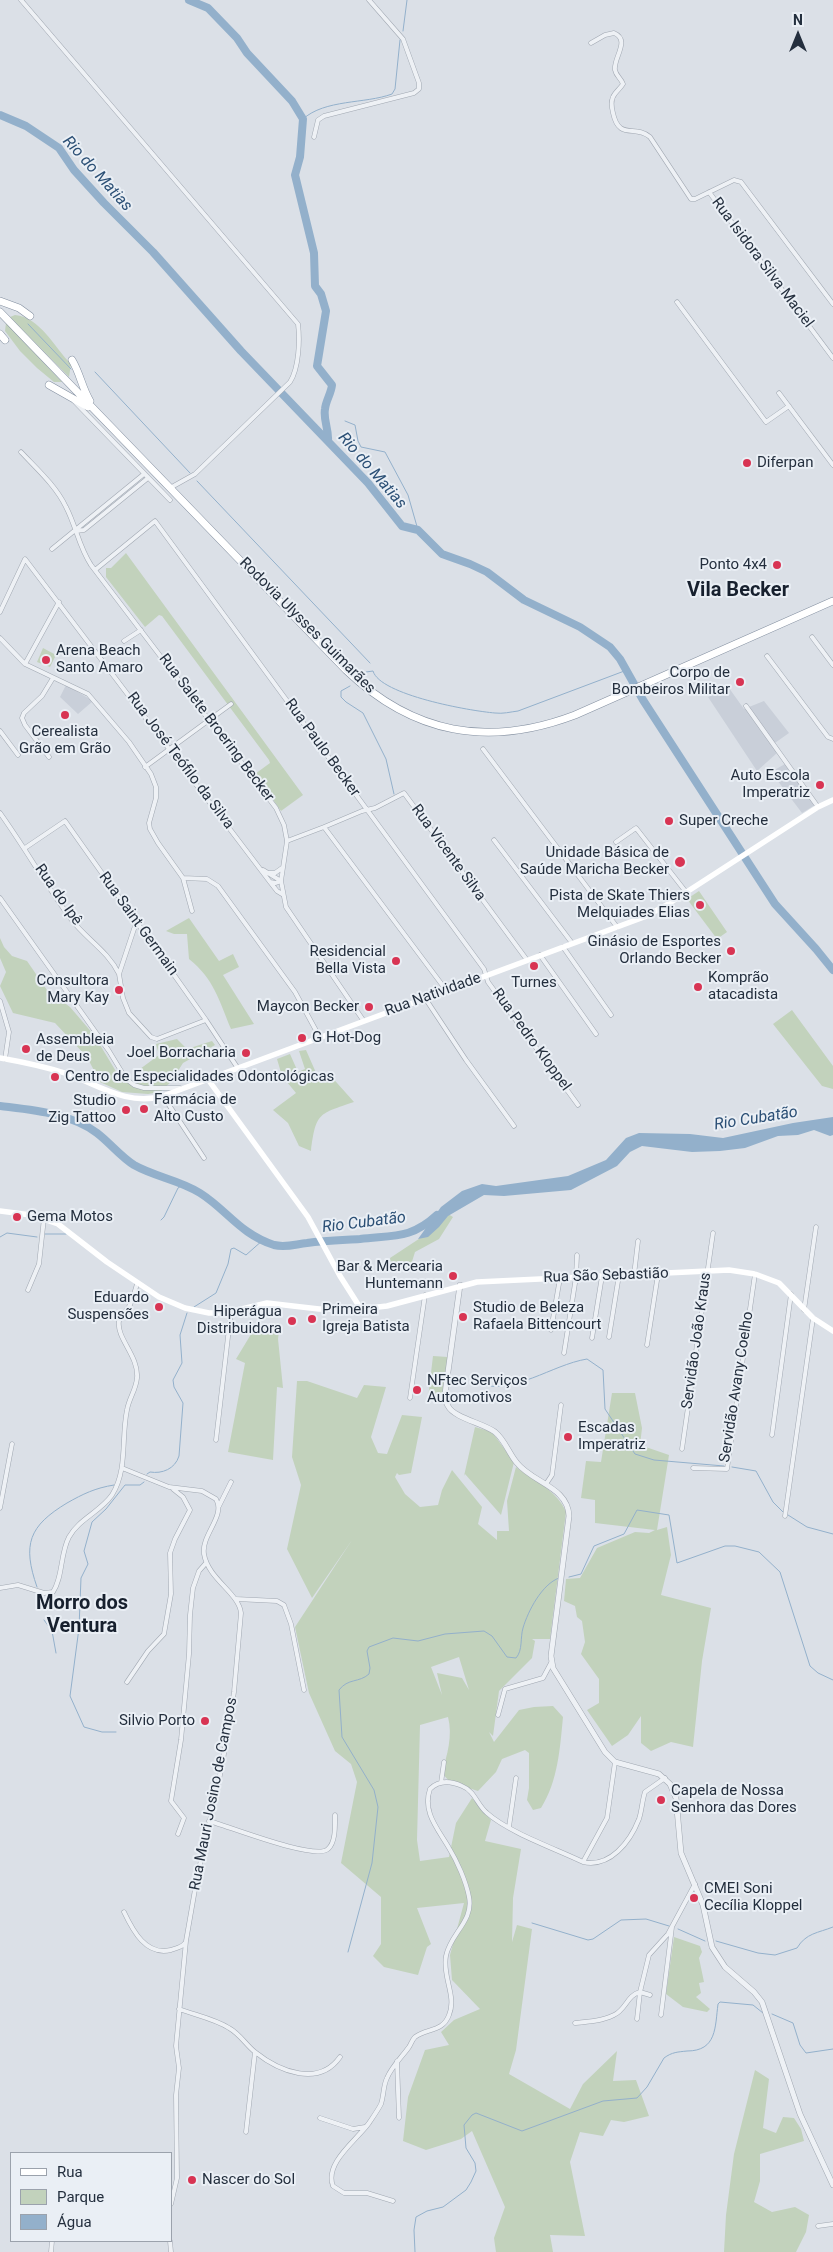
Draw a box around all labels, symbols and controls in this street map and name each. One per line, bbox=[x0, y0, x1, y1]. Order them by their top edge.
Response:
north arrow bbox=[773, 10, 823, 60]
text: N bbox=[793, 12, 803, 28]
water label: Rio do Matias bbox=[58, 132, 136, 216]
street label: Rua Isidora Silva Maciel bbox=[707, 194, 817, 332]
water label: Rio do Matias bbox=[334, 429, 410, 513]
place label: Diferpan bbox=[757, 454, 813, 472]
marker: Diferpan bbox=[741, 457, 753, 469]
street label: Rodovia Ulysses Guimarães bbox=[235, 554, 379, 698]
place label: Ponto 4x4 bbox=[699, 556, 767, 574]
marker: Ponto 4x4 bbox=[771, 559, 783, 571]
district label: Vila Becker bbox=[687, 579, 789, 603]
place label: Arena Beach Santo Amaro bbox=[56, 642, 143, 677]
street label: Rua Salete Broering Becker bbox=[155, 651, 277, 805]
marker: Arena Beach Santo Amaro bbox=[40, 654, 52, 666]
place label: Corpo de Bombeiros Militar bbox=[612, 664, 730, 699]
marker: Corpo de Bombeiros Militar bbox=[734, 676, 746, 688]
street label: Rua José Teófilo da Silva bbox=[123, 689, 237, 833]
street label: Rua Paulo Becker bbox=[280, 695, 364, 801]
marker: Cerealista Grão em Grão bbox=[59, 709, 71, 721]
place label: Cerealista Grão em Grão bbox=[19, 723, 111, 758]
place label: Auto Escola Imperatriz bbox=[731, 767, 810, 802]
marker: Auto Escola Imperatriz bbox=[814, 779, 826, 791]
street label: Rua Vicente Silva bbox=[407, 801, 489, 905]
place label: Super Creche bbox=[679, 812, 768, 830]
marker: Super Creche bbox=[663, 815, 675, 827]
place label: Unidade Básica de Saúde Maricha Becker bbox=[520, 844, 669, 879]
marker: Unidade Básica de Saúde Maricha Becker bbox=[673, 855, 687, 869]
street label: Rua do Ipê bbox=[30, 861, 86, 929]
street label: Rua Saint Germain bbox=[94, 869, 182, 979]
place label: Pista de Skate Thiers Melquiades Elias bbox=[549, 887, 690, 922]
marker: Pista de Skate Thiers Melquiades Elias bbox=[694, 899, 706, 911]
place label: Ginásio de Esportes Orlando Becker bbox=[588, 933, 721, 968]
place label: Residencial Bella Vista bbox=[309, 943, 386, 978]
marker: Ginásio de Esportes Orlando Becker bbox=[725, 945, 737, 957]
marker: Residencial Bella Vista bbox=[390, 955, 402, 967]
marker: Turnes bbox=[528, 960, 540, 972]
street label: Rua Natividade bbox=[383, 969, 483, 1021]
place label: Komprão atacadista bbox=[708, 969, 778, 1004]
place label: Consultora Mary Kay bbox=[36, 972, 109, 1007]
place label: Turnes bbox=[511, 974, 557, 992]
marker: Komprão atacadista bbox=[692, 981, 704, 993]
marker: Consultora Mary Kay bbox=[113, 984, 125, 996]
street label: Rua Pedro Kloppel bbox=[488, 985, 574, 1095]
place label: Maycon Becker bbox=[257, 998, 359, 1016]
marker: Maycon Becker bbox=[363, 1001, 375, 1013]
place label: G Hot-Dog bbox=[312, 1029, 381, 1047]
place label: Assembleia de Deus bbox=[36, 1031, 114, 1066]
marker: G Hot-Dog bbox=[296, 1032, 308, 1044]
marker: Assembleia de Deus bbox=[20, 1043, 32, 1055]
place label: Joel Borracharia bbox=[127, 1044, 236, 1062]
marker: Joel Borracharia bbox=[240, 1047, 252, 1059]
place label: Centro de Especialidades Odontológicas bbox=[65, 1068, 334, 1086]
marker: Centro de Especialidades Odontológicas bbox=[49, 1071, 61, 1083]
place label: Farmácia de Alto Custo bbox=[154, 1091, 236, 1126]
place label: Studio Zig Tattoo bbox=[48, 1092, 116, 1127]
marker: Farmácia de Alto Custo bbox=[138, 1103, 150, 1115]
water label: Rio Cubatão bbox=[713, 1103, 799, 1135]
marker: Studio Zig Tattoo bbox=[120, 1104, 132, 1116]
place label: Gema Motos bbox=[27, 1208, 113, 1226]
water label: Rio Cubatão bbox=[321, 1208, 407, 1238]
marker: Gema Motos bbox=[11, 1211, 23, 1223]
place label: Bar & Mercearia Huntemann bbox=[337, 1258, 443, 1293]
street label: Rua São Sebastião bbox=[543, 1265, 669, 1287]
marker: Bar & Mercearia Huntemann bbox=[447, 1270, 459, 1282]
street label: Servidão João Kraus bbox=[679, 1272, 715, 1410]
place label: Eduardo Suspensões bbox=[67, 1289, 149, 1324]
place label: Studio de Beleza Rafaela Bittencourt bbox=[473, 1299, 601, 1334]
marker: Eduardo Suspensões bbox=[153, 1301, 165, 1313]
place label: Primeira Igreja Batista bbox=[322, 1301, 410, 1336]
place label: Hiperágua Distribuidora bbox=[197, 1303, 282, 1338]
street label: Servidão Avany Coelho bbox=[716, 1310, 758, 1464]
marker: Studio de Beleza Rafaela Bittencourt bbox=[457, 1311, 469, 1323]
marker: Primeira Igreja Batista bbox=[306, 1313, 318, 1325]
marker: Hiperágua Distribuidora bbox=[286, 1315, 298, 1327]
place label: NFtec Serviços Automotivos bbox=[427, 1372, 528, 1407]
marker: NFtec Serviços Automotivos bbox=[411, 1384, 423, 1396]
place label: Escadas Imperatriz bbox=[578, 1419, 646, 1454]
marker: Escadas Imperatriz bbox=[562, 1431, 574, 1443]
district label: Morro dos Ventura bbox=[36, 1592, 128, 1639]
street label: Rua Mauri Josino de Campos bbox=[186, 1696, 242, 1892]
place label: Silvio Porto bbox=[119, 1712, 195, 1730]
marker: Silvio Porto bbox=[199, 1715, 211, 1727]
place label: Capela de Nossa Senhora das Dores bbox=[671, 1782, 797, 1817]
marker: Capela de Nossa Senhora das Dores bbox=[655, 1794, 667, 1806]
place label: CMEI Soni Cecília Kloppel bbox=[704, 1880, 803, 1915]
marker: CMEI Soni Cecília Kloppel bbox=[688, 1892, 700, 1904]
legend bbox=[10, 2152, 172, 2242]
text: Rua bbox=[57, 2163, 83, 2181]
place label: Nascer do Sol bbox=[202, 2171, 295, 2189]
marker: Nascer do Sol bbox=[186, 2174, 198, 2186]
text: Parque bbox=[57, 2188, 104, 2206]
text: Água bbox=[57, 2213, 92, 2231]

